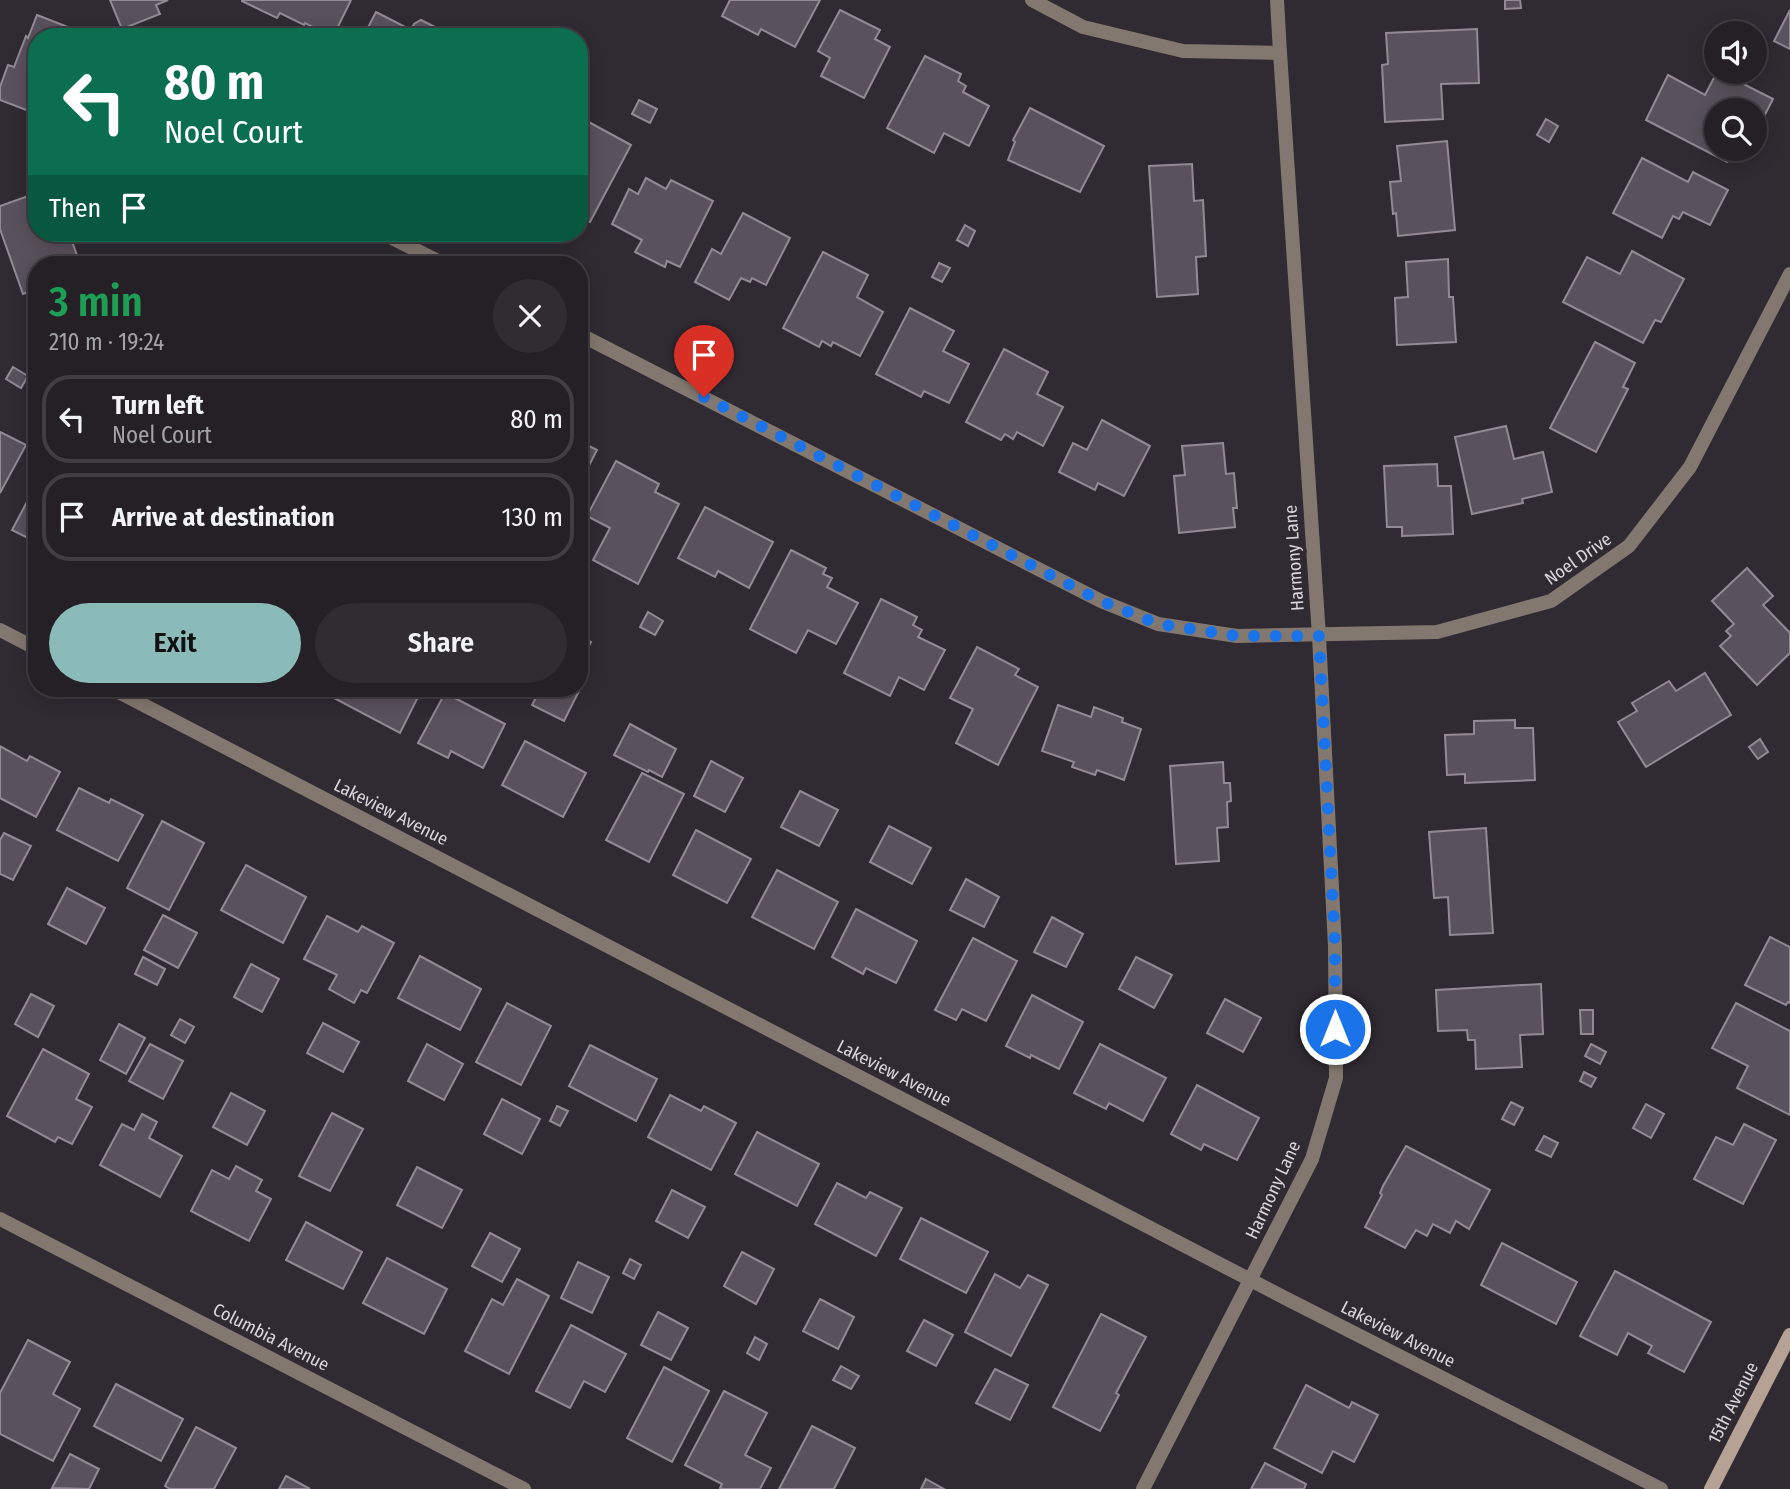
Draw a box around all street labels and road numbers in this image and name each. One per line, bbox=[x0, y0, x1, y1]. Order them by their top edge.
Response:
street label: Harmony Lane bbox=[1279, 504, 1309, 612]
street label: Noel Drive bbox=[1540, 528, 1616, 590]
street label: Lakeview Avenue bbox=[330, 774, 452, 850]
street label: Lakeview Avenue bbox=[833, 1035, 955, 1111]
street label: Harmony Lane bbox=[1241, 1137, 1305, 1243]
street label: Lakeview Avenue bbox=[1337, 1296, 1459, 1372]
street label: Columbia Avenue bbox=[209, 1298, 333, 1376]
street label: 15th Avenue bbox=[1703, 1358, 1763, 1448]

